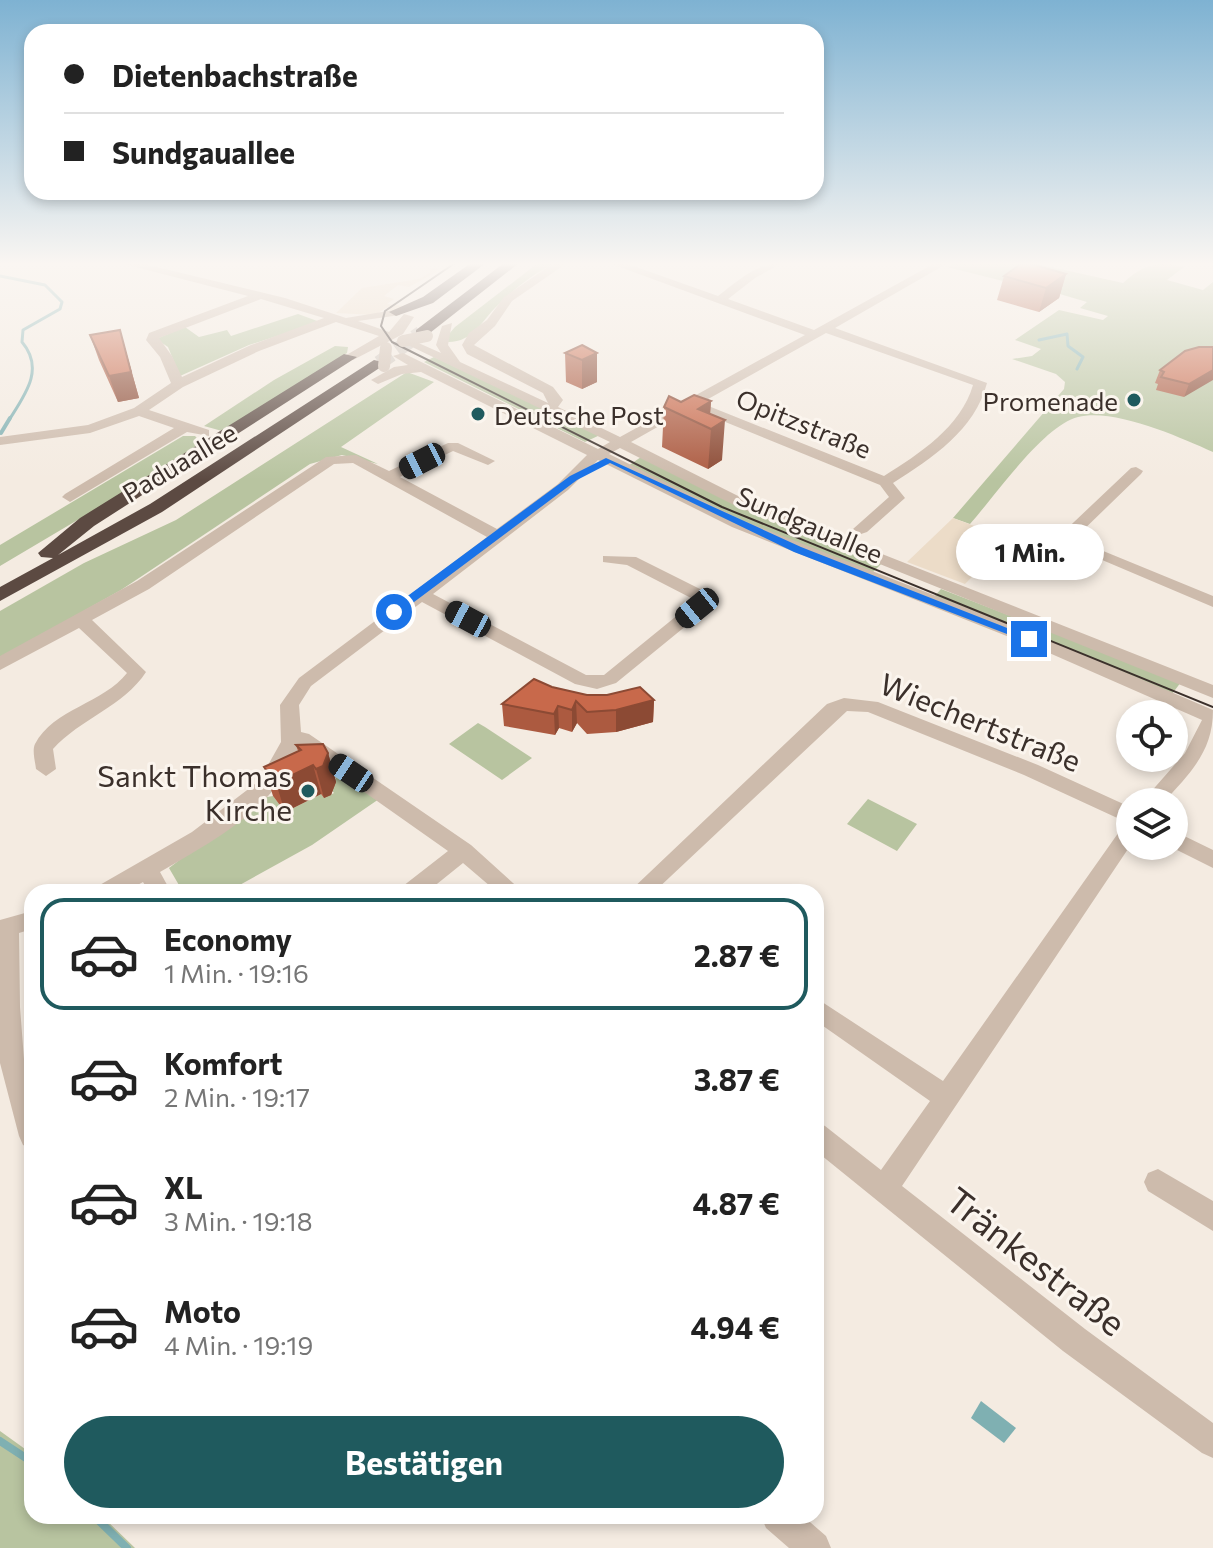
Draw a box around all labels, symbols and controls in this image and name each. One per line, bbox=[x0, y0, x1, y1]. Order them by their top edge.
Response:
text: Dietenbachstraße bbox=[112, 56, 358, 93]
text: Sundgauallee bbox=[112, 133, 295, 170]
street label: Opitzstraße bbox=[732, 382, 876, 464]
place label: Promenade bbox=[983, 385, 1118, 416]
marker: Promenade bbox=[1125, 391, 1143, 409]
place label: Deutsche Post bbox=[494, 399, 664, 430]
marker: Deutsche Post bbox=[469, 405, 487, 423]
street label: Paduaallee bbox=[116, 416, 242, 508]
car bbox=[395, 439, 449, 483]
street label: Sundgauallee bbox=[732, 479, 888, 569]
callout: 1 Min. bbox=[955, 523, 1103, 579]
text: 1 Min. bbox=[995, 536, 1065, 567]
car bbox=[671, 584, 723, 632]
route start bbox=[376, 594, 412, 630]
car bbox=[441, 597, 495, 641]
route end bbox=[1011, 621, 1047, 657]
street label: Wiechertstraße bbox=[875, 664, 1087, 778]
map controls bbox=[1116, 700, 1188, 860]
button: locate bbox=[1116, 700, 1188, 772]
car bbox=[324, 750, 378, 796]
place label: Sankt Thomas Kirche bbox=[97, 756, 292, 827]
marker: Sankt Thomas Kirche bbox=[299, 782, 317, 800]
button: layers bbox=[1116, 788, 1188, 860]
icon: car bbox=[68, 918, 140, 990]
text: Economy bbox=[164, 920, 292, 957]
text: 2.87 € bbox=[694, 936, 780, 973]
text: 1 Min. · 19:16 bbox=[164, 957, 309, 988]
icon: car bbox=[68, 1042, 140, 1114]
text: Komfort bbox=[164, 1044, 283, 1081]
text: 3.87 € bbox=[694, 1060, 780, 1097]
text: 2 Min. · 19:17 bbox=[164, 1081, 310, 1112]
icon: car bbox=[68, 1166, 140, 1238]
text: XL bbox=[164, 1168, 203, 1205]
street label: Tränkestraße bbox=[938, 1176, 1136, 1344]
text: 4.87 € bbox=[693, 1184, 780, 1221]
text: 3 Min. · 19:18 bbox=[164, 1205, 312, 1236]
icon: car bbox=[68, 1290, 140, 1362]
text: Moto bbox=[164, 1292, 241, 1329]
text: 4.94 € bbox=[690, 1308, 780, 1345]
text: 4 Min. · 19:19 bbox=[164, 1329, 313, 1360]
button: Bestätigen bbox=[64, 1416, 784, 1508]

